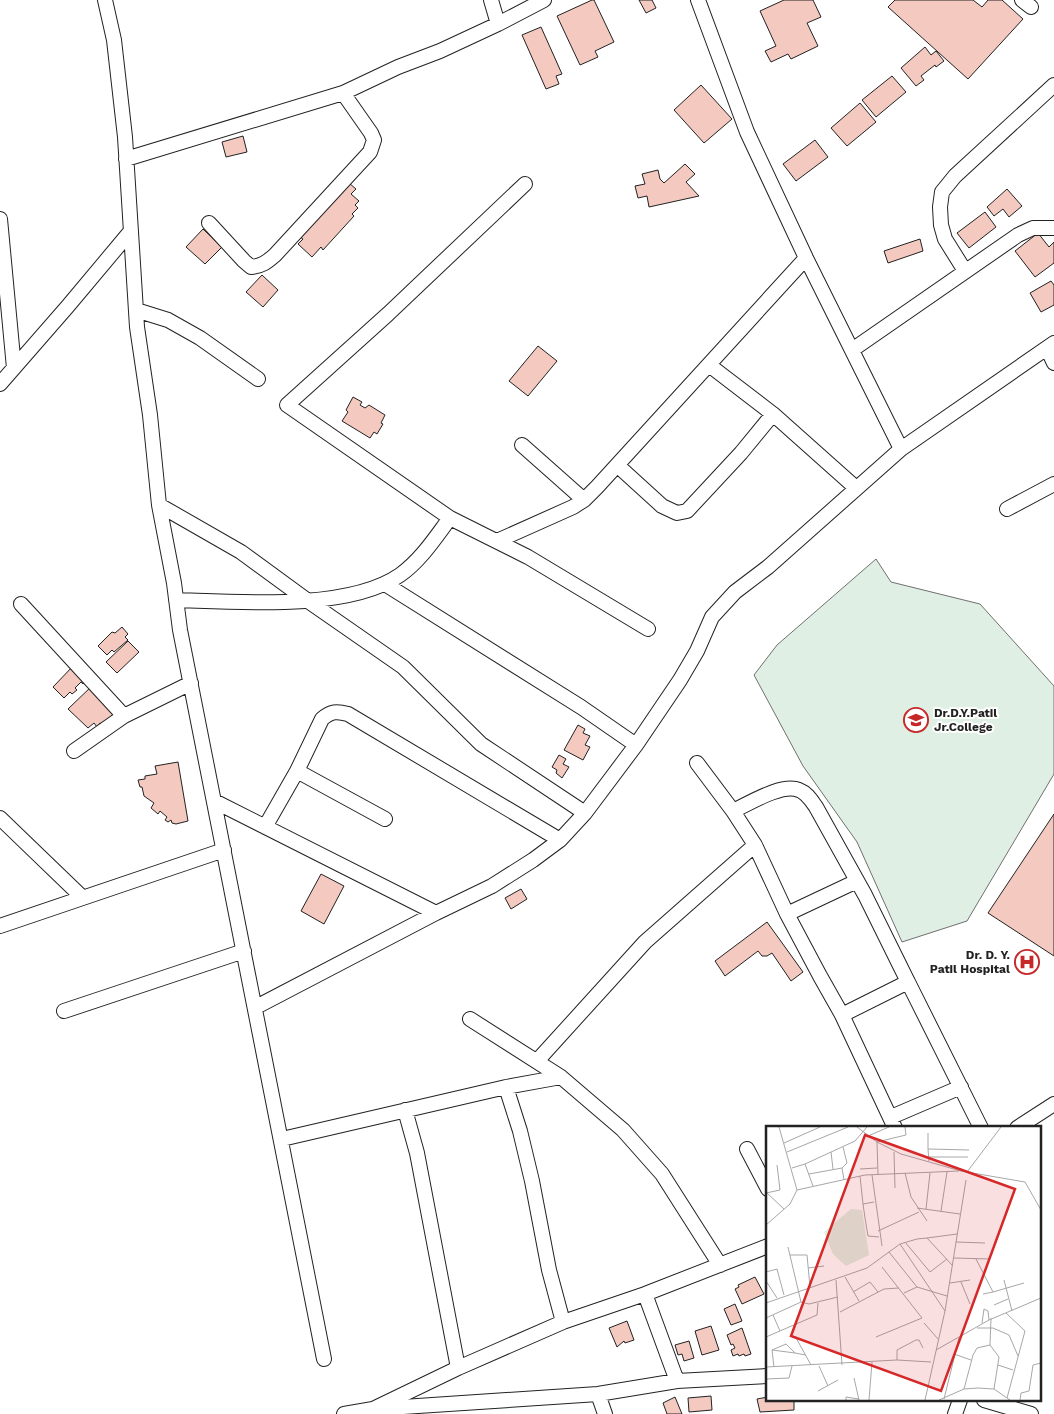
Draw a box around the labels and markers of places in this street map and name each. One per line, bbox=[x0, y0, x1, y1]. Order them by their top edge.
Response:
place label: Dr.D.Y.Patil Jr.College bbox=[934, 706, 997, 734]
school or university icon: Dr.D.Y.Patil Jr.College bbox=[903, 707, 929, 733]
place label: Dr. D. Y. Patil Hospital bbox=[930, 948, 1010, 976]
hospital icon: Dr. D. Y. Patil Hospital bbox=[1014, 949, 1040, 975]

